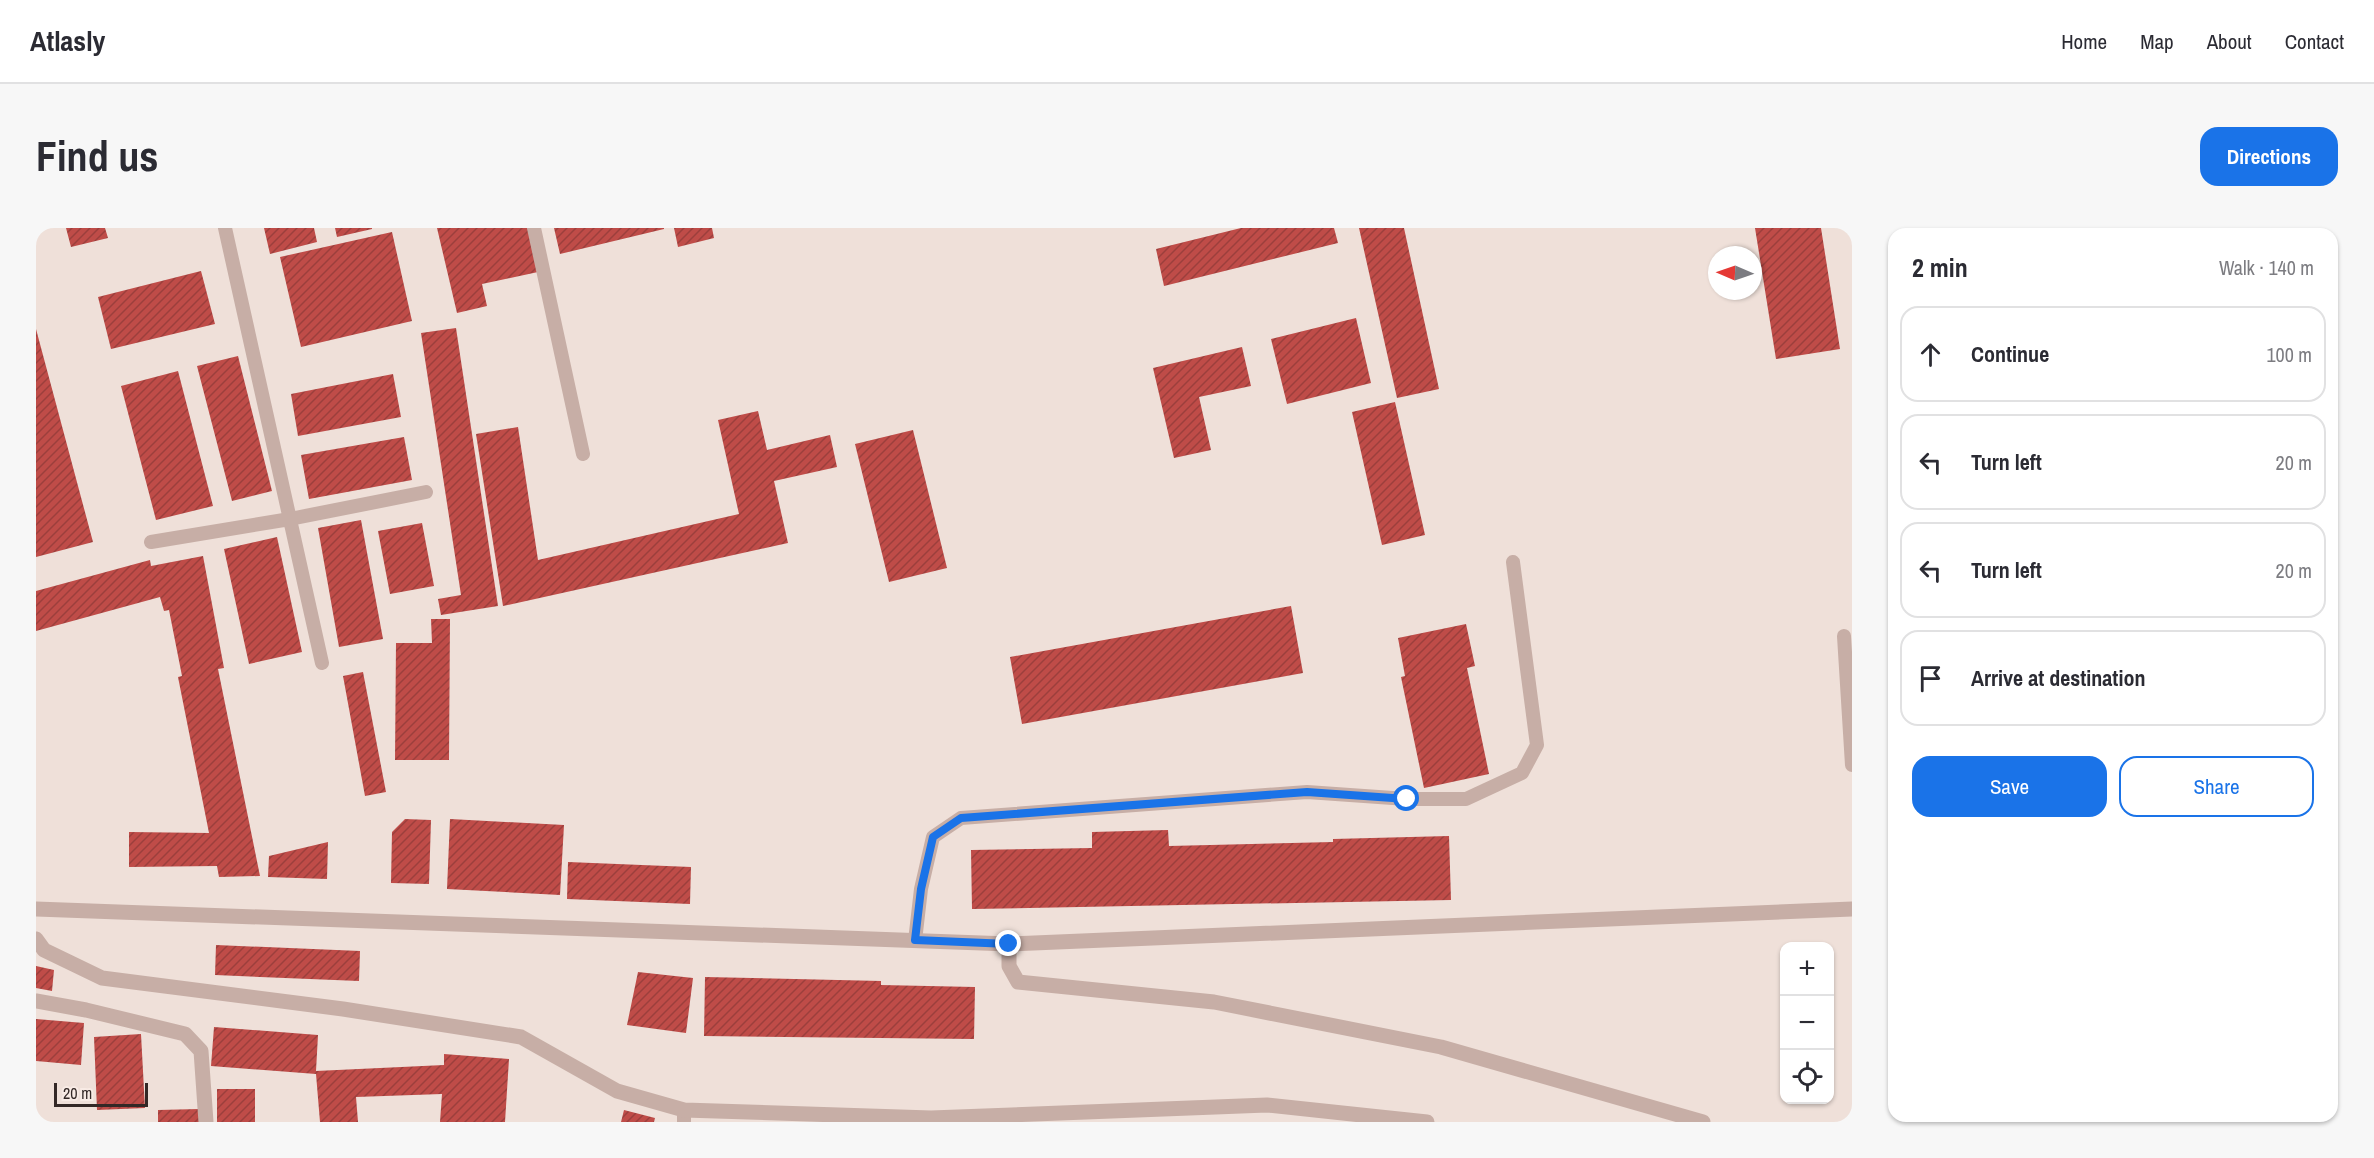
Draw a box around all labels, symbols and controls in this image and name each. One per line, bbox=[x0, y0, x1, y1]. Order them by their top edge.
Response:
text: Atlasly bbox=[30, 22, 105, 60]
text: Home bbox=[2061, 27, 2107, 56]
text: Map bbox=[2140, 27, 2174, 56]
text: About bbox=[2207, 27, 2252, 56]
text: Contact bbox=[2285, 27, 2344, 56]
button: Directions bbox=[2200, 127, 2338, 186]
text: Find us bbox=[36, 128, 158, 184]
north arrow bbox=[1708, 246, 1762, 300]
text: 2 min bbox=[1912, 250, 1968, 285]
text: Walk · 140 m bbox=[2219, 254, 2314, 281]
icon: ahead bbox=[1914, 338, 1947, 371]
text: Continue bbox=[1971, 339, 2049, 369]
text: 100 m bbox=[2266, 341, 2312, 368]
icon: left bbox=[1914, 446, 1947, 479]
text: Turn left bbox=[1971, 447, 2042, 477]
text: 20 m bbox=[2276, 449, 2312, 476]
icon: left bbox=[1914, 554, 1947, 587]
text: Turn left bbox=[1971, 555, 2042, 585]
text: 20 m bbox=[2276, 557, 2312, 584]
icon: arrive bbox=[1914, 662, 1947, 695]
text: Arrive at destination bbox=[1971, 663, 2145, 693]
button: Save bbox=[1912, 756, 2107, 817]
button: Share bbox=[2119, 756, 2314, 817]
route start bbox=[1393, 785, 1419, 811]
route end bbox=[995, 930, 1021, 956]
map controls bbox=[1780, 942, 1834, 1104]
button: + bbox=[1780, 942, 1834, 996]
button: − bbox=[1780, 996, 1834, 1050]
button: locate bbox=[1780, 1050, 1834, 1104]
scale bar bbox=[54, 1080, 148, 1108]
text: 20 m bbox=[63, 1082, 92, 1104]

